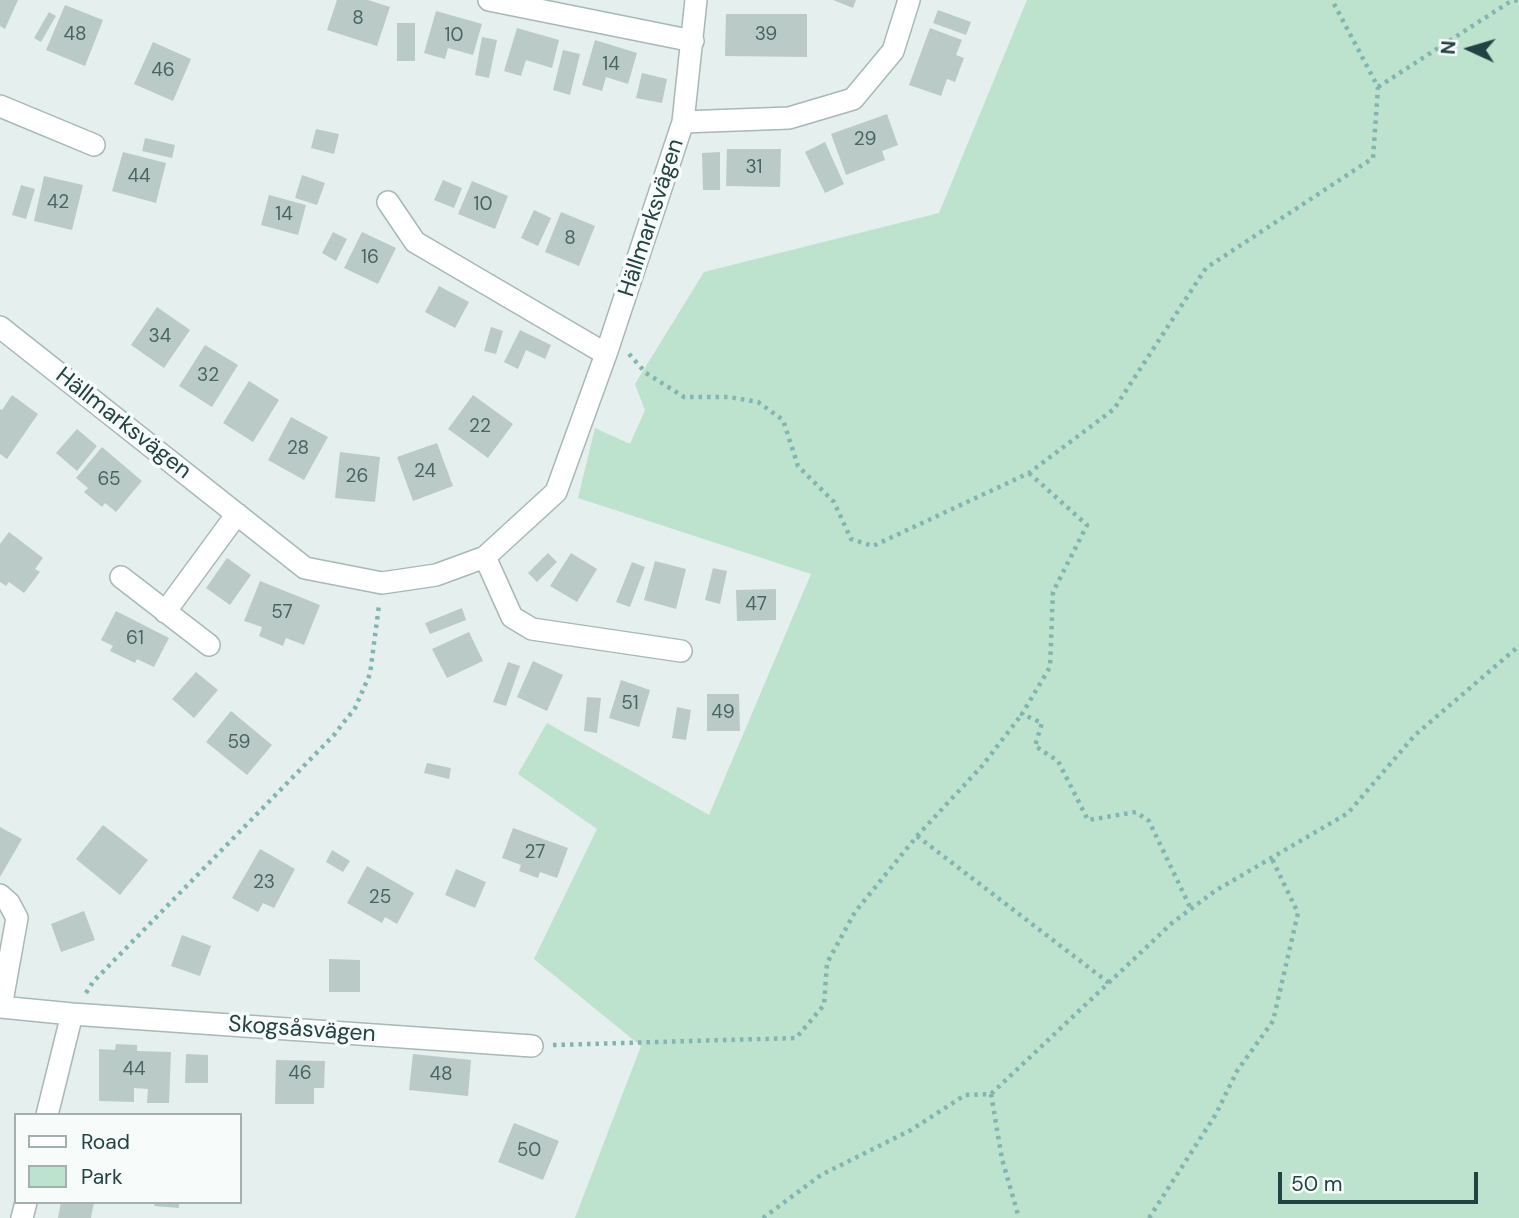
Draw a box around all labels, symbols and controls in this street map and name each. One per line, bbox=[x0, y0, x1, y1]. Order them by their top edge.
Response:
house number: 8 bbox=[352, 8, 364, 30]
north arrow bbox=[1435, 14, 1505, 84]
house number: 48 bbox=[63, 24, 87, 46]
house number: 39 bbox=[755, 24, 777, 46]
house number: 10 bbox=[445, 25, 463, 47]
text: N bbox=[1436, 40, 1462, 55]
house number: 14 bbox=[602, 54, 620, 76]
house number: 46 bbox=[151, 60, 175, 82]
house number: 29 bbox=[854, 129, 876, 151]
street label: Hällmarksvägen bbox=[613, 136, 691, 300]
house number: 31 bbox=[746, 157, 762, 179]
house number: 44 bbox=[127, 166, 151, 188]
house number: 42 bbox=[47, 192, 69, 214]
house number: 10 bbox=[474, 194, 492, 216]
house number: 14 bbox=[275, 204, 293, 226]
house number: 8 bbox=[564, 228, 576, 250]
house number: 16 bbox=[361, 247, 379, 269]
house number: 34 bbox=[149, 326, 171, 348]
street label: Hällmarksvägen bbox=[50, 362, 196, 486]
house number: 32 bbox=[197, 365, 219, 387]
house number: 22 bbox=[469, 416, 491, 438]
house number: 28 bbox=[287, 438, 309, 460]
house number: 24 bbox=[414, 461, 436, 483]
house number: 26 bbox=[346, 466, 368, 488]
house number: 65 bbox=[97, 469, 121, 491]
house number: 47 bbox=[745, 594, 767, 616]
house number: 57 bbox=[271, 602, 293, 624]
house number: 61 bbox=[126, 628, 144, 650]
house number: 51 bbox=[621, 693, 639, 715]
house number: 49 bbox=[711, 702, 735, 724]
house number: 59 bbox=[228, 732, 250, 754]
house number: 27 bbox=[525, 842, 545, 864]
house number: 23 bbox=[253, 872, 275, 894]
house number: 25 bbox=[369, 887, 391, 909]
street label: Skogsåsvägen bbox=[227, 1011, 377, 1049]
house number: 44 bbox=[122, 1059, 146, 1081]
house number: 46 bbox=[288, 1063, 312, 1085]
house number: 48 bbox=[429, 1064, 453, 1086]
legend bbox=[14, 1113, 242, 1204]
text: Road bbox=[81, 1128, 130, 1156]
house number: 50 bbox=[517, 1140, 541, 1162]
scale bar bbox=[1281, 1158, 1480, 1202]
text: Park bbox=[81, 1163, 122, 1191]
text: 50 m bbox=[1291, 1170, 1342, 1198]

